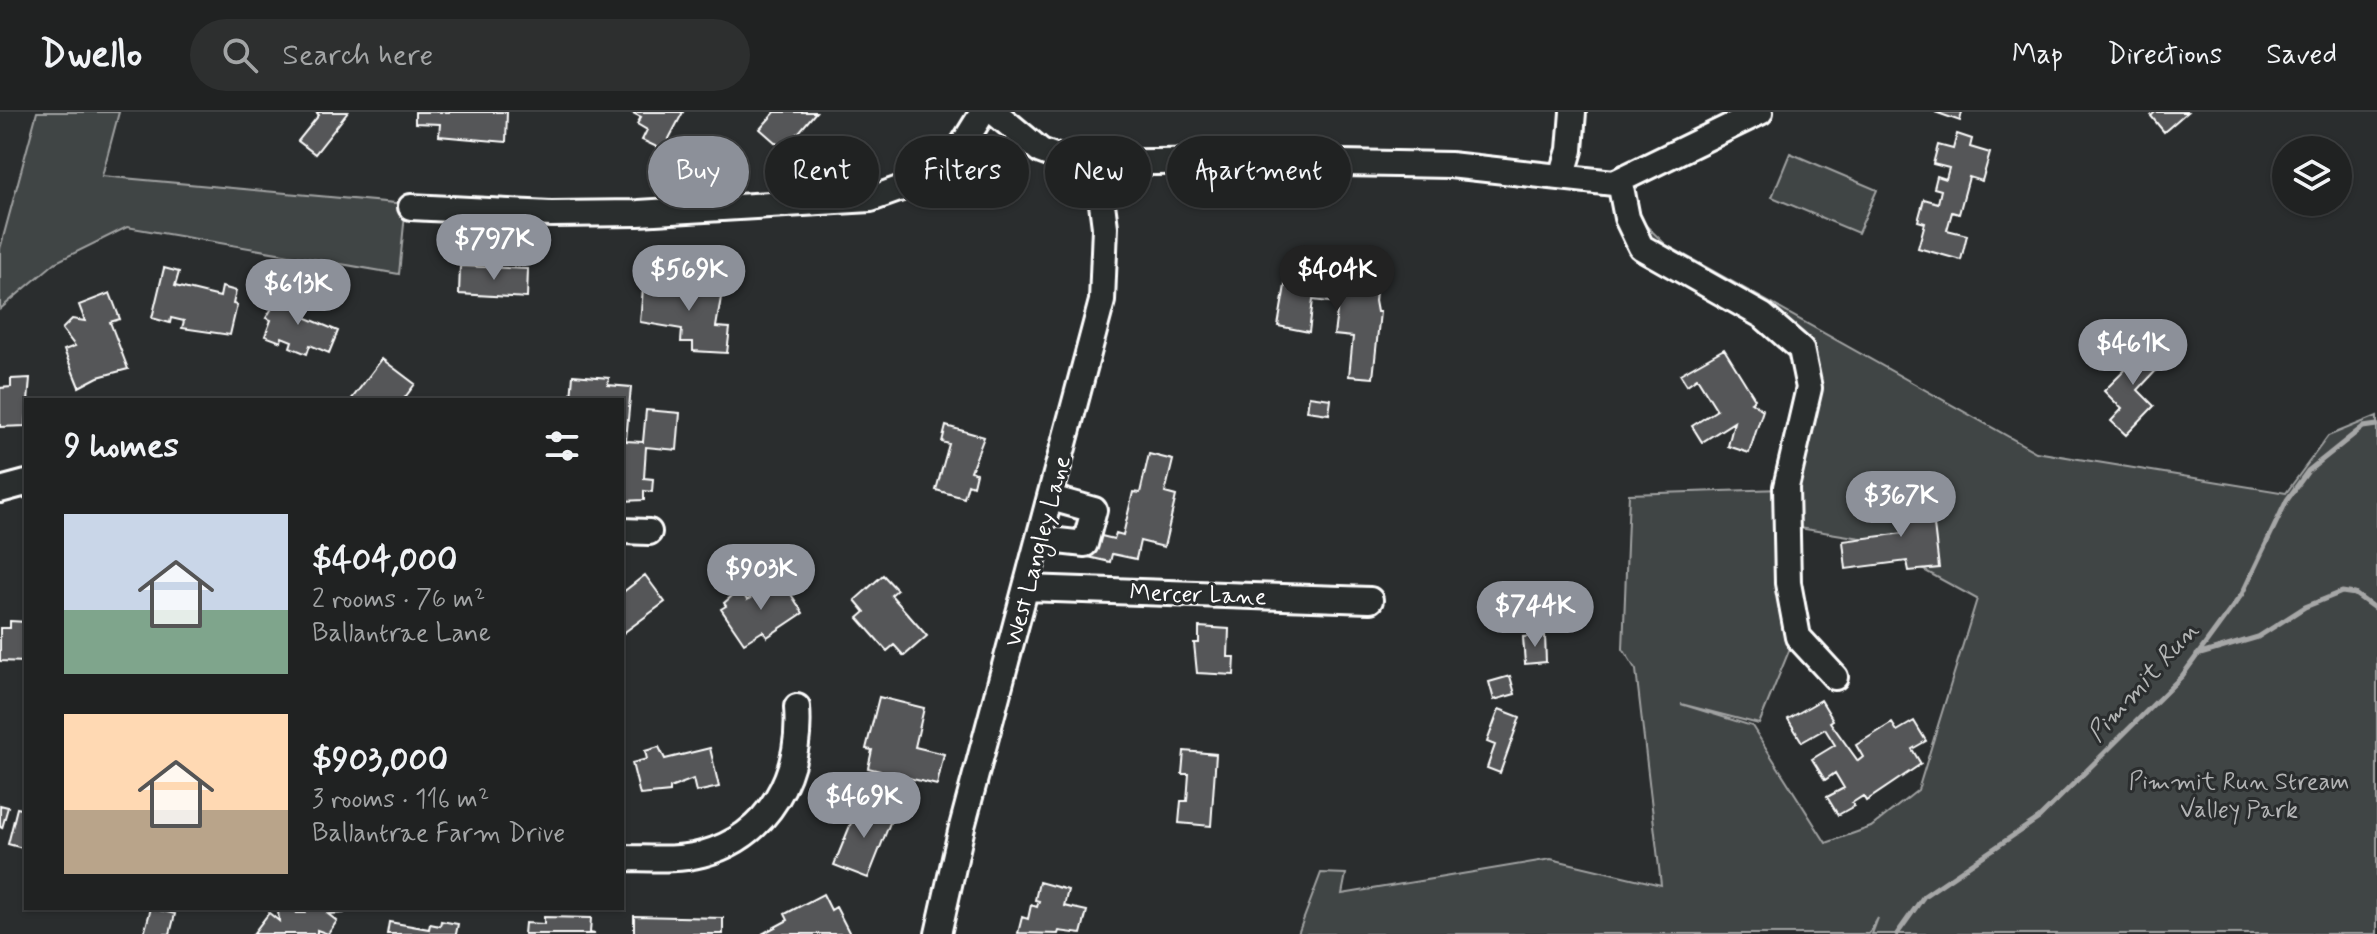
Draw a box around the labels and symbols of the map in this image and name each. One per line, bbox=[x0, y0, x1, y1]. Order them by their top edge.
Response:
pin: $797K bbox=[438, 214, 550, 282]
pin: $569K bbox=[633, 245, 745, 313]
pin: $404K bbox=[1281, 245, 1393, 313]
pin: $613K bbox=[242, 259, 354, 327]
pin: $461K bbox=[2077, 319, 2189, 387]
street label: West Langley Lane bbox=[998, 452, 1081, 651]
pin: $367K bbox=[1845, 471, 1957, 539]
pin: $903K bbox=[705, 544, 817, 612]
street label: Mercer Lane bbox=[1129, 578, 1267, 613]
pin: $744K bbox=[1479, 581, 1591, 649]
water label: Pimmit Run bbox=[2080, 614, 2207, 750]
park label: Pimmit Run Stream Valley Park bbox=[2129, 767, 2349, 826]
pin: $469K bbox=[808, 772, 920, 840]

